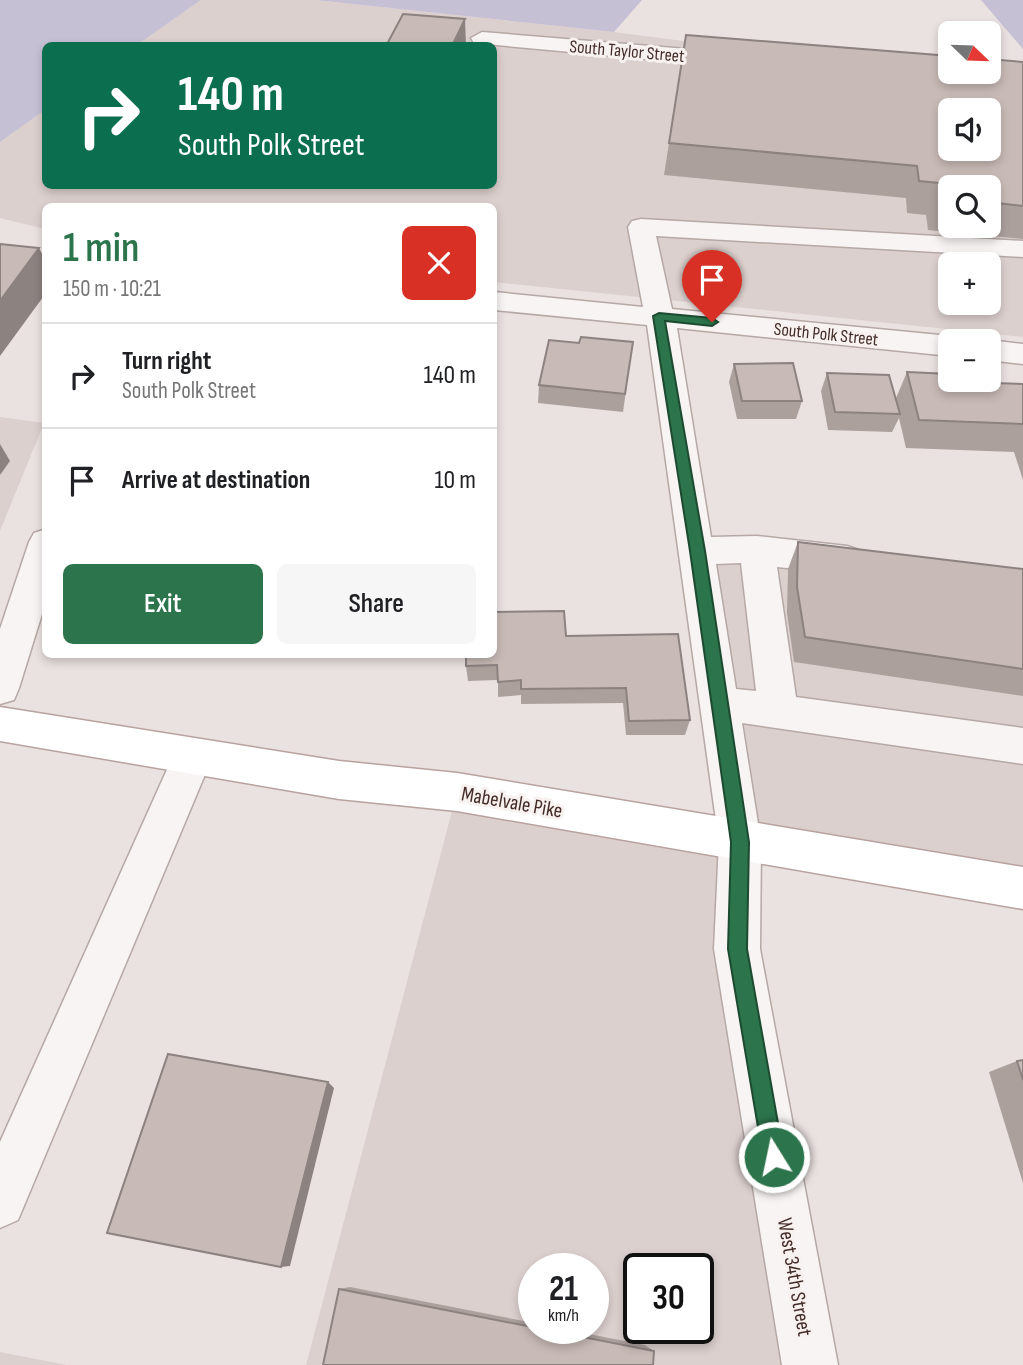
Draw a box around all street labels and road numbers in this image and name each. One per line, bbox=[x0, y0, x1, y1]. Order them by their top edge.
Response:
street label: South Taylor Street bbox=[569, 36, 686, 67]
street label: South Polk Street bbox=[773, 319, 880, 350]
street label: Mabelvale Pike bbox=[459, 781, 564, 824]
street label: West 34th Street bbox=[772, 1216, 817, 1338]

